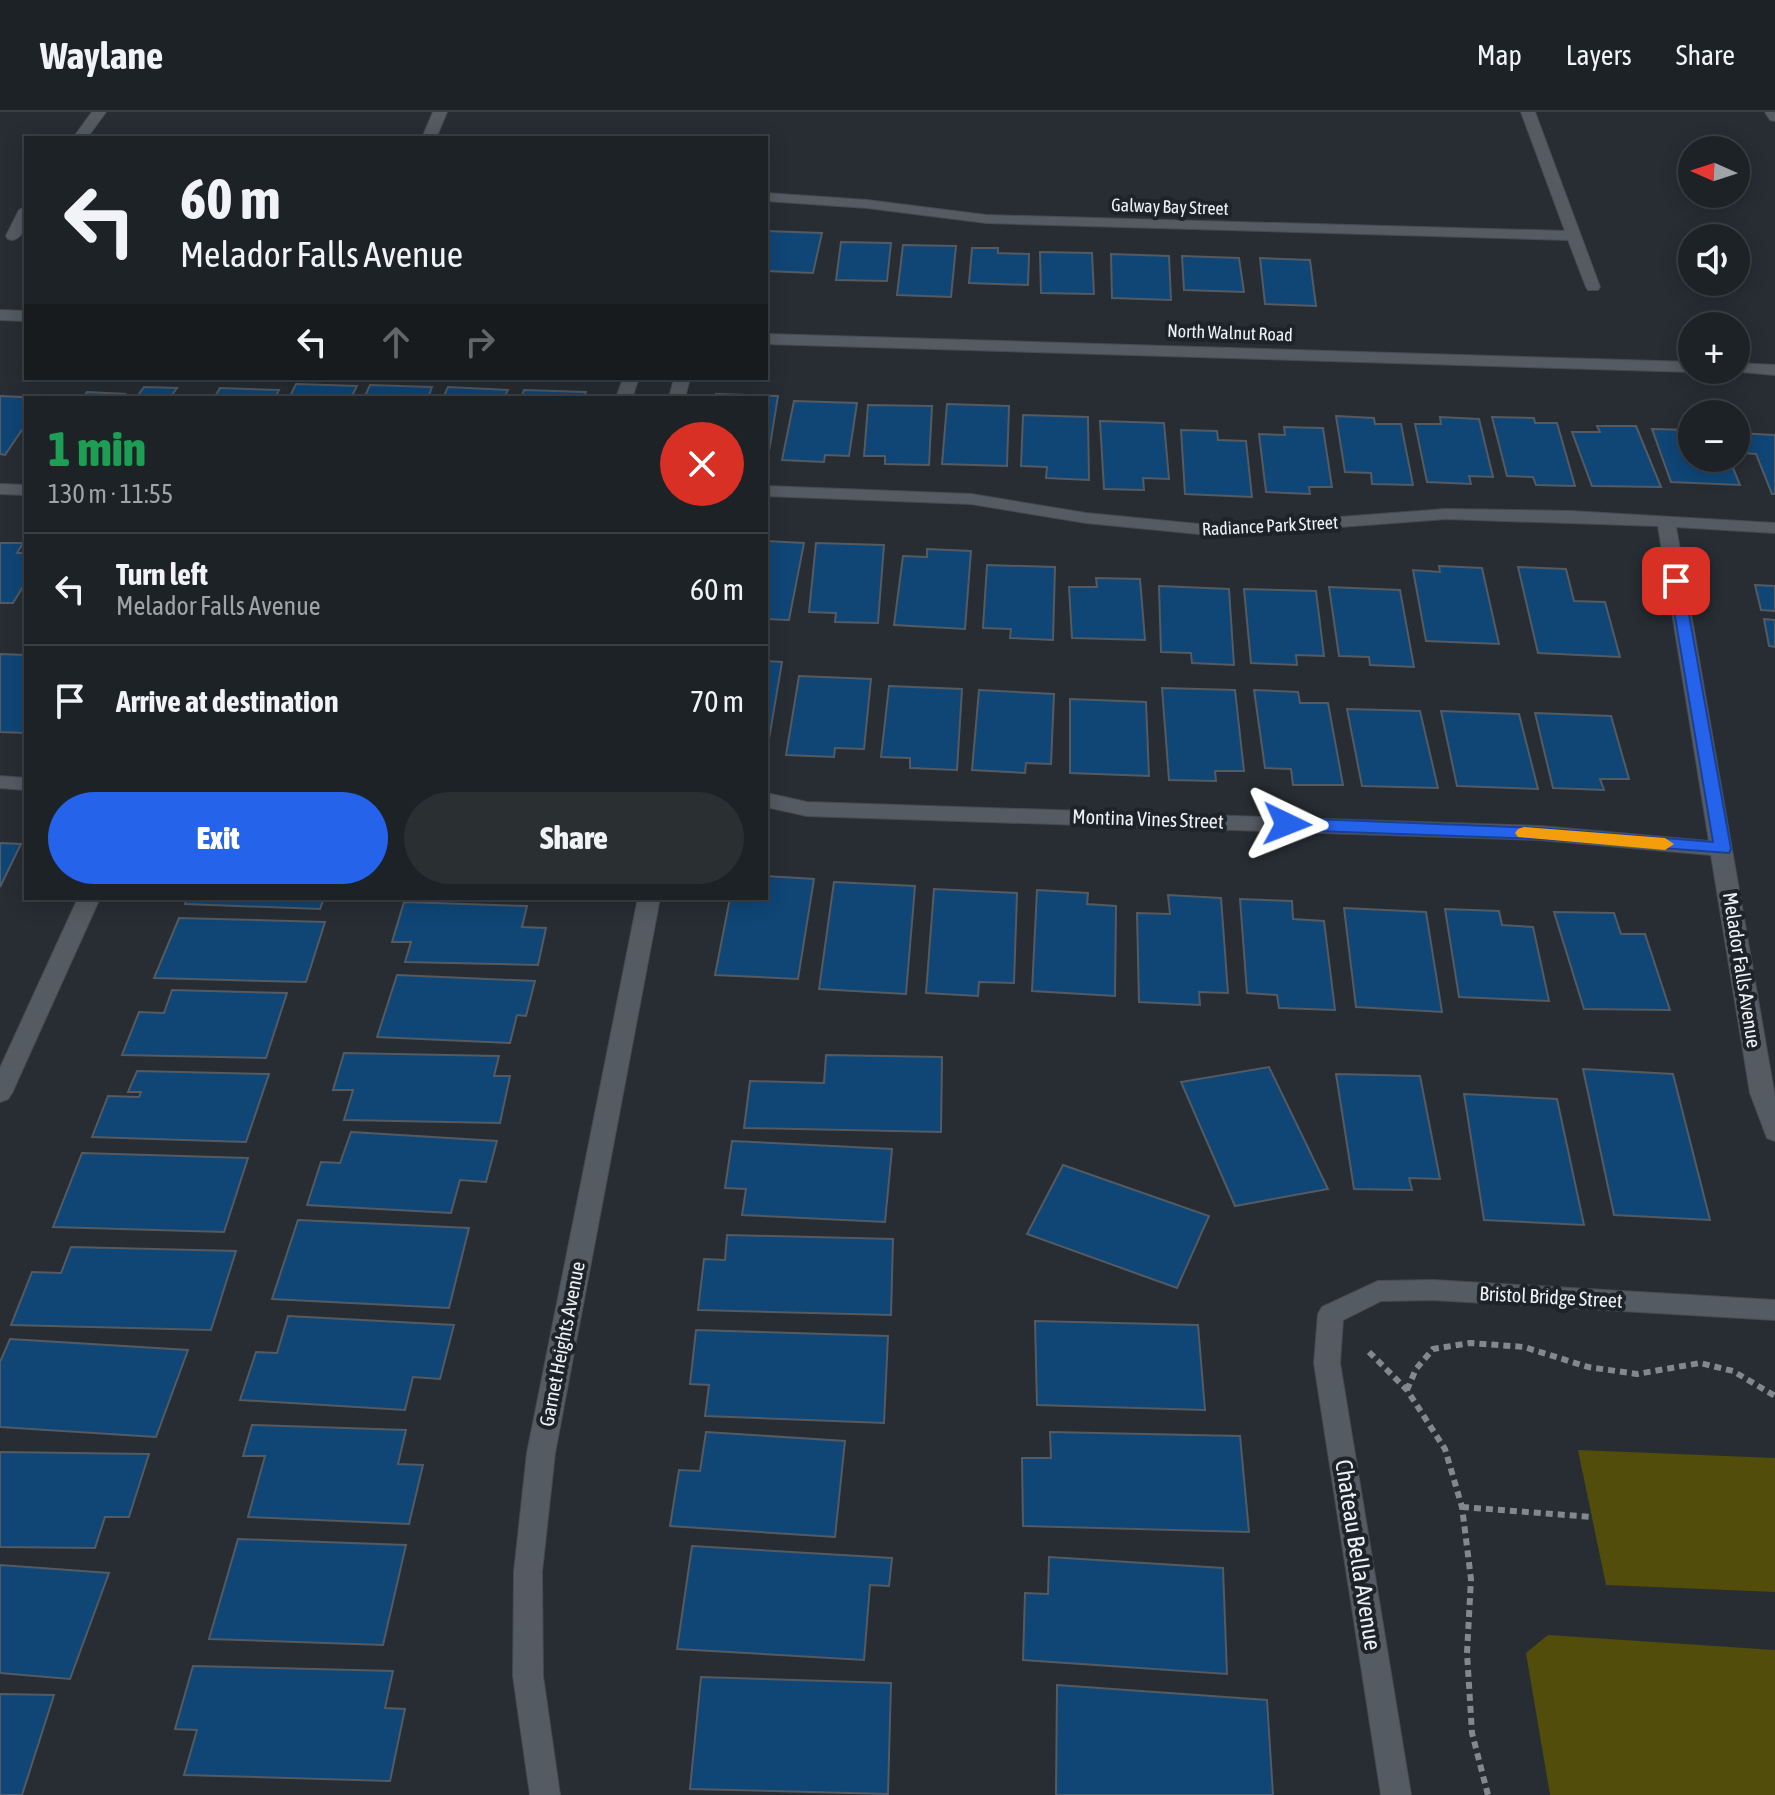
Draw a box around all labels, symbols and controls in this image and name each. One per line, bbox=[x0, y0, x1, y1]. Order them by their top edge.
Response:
text: Waylane bbox=[40, 34, 163, 77]
text: Map bbox=[1477, 39, 1522, 71]
text: Layers bbox=[1566, 39, 1632, 71]
text: Share bbox=[1676, 39, 1735, 71]
north arrow bbox=[1678, 136, 1750, 208]
map controls bbox=[1678, 136, 1750, 472]
text: 60 m bbox=[180, 167, 281, 231]
icon: left bbox=[48, 168, 152, 272]
street label: Galway Bay Street bbox=[1111, 194, 1229, 219]
button: sound bbox=[1678, 224, 1750, 296]
text: Melador Falls Avenue bbox=[180, 233, 463, 275]
button: + bbox=[1678, 312, 1750, 384]
icon: left bbox=[290, 320, 334, 364]
icon: ahead bbox=[374, 320, 418, 364]
icon: right bbox=[458, 320, 502, 364]
street label: North Walnut Road bbox=[1167, 320, 1293, 345]
button: − bbox=[1678, 400, 1750, 472]
text: 1 min bbox=[48, 421, 146, 476]
button: close bbox=[660, 422, 744, 506]
text: 130 m · 11:55 bbox=[48, 479, 173, 509]
street label: Radiance Park Street bbox=[1201, 511, 1339, 540]
pin bbox=[1642, 547, 1710, 615]
text: Turn left bbox=[116, 557, 208, 591]
icon: arrive bbox=[1654, 559, 1698, 603]
icon: left bbox=[48, 567, 92, 611]
text: 60 m bbox=[690, 572, 744, 606]
text: Melador Falls Avenue bbox=[116, 591, 321, 621]
icon: arrive bbox=[48, 679, 92, 723]
text: Arrive at destination bbox=[116, 684, 338, 718]
text: 70 m bbox=[690, 684, 744, 718]
position arrow bbox=[1245, 782, 1329, 866]
button: Exit bbox=[48, 792, 388, 884]
button: Share bbox=[404, 792, 744, 884]
street label: Montina Vines Street bbox=[1072, 804, 1224, 833]
street label: Melador Falls Avenue bbox=[1719, 890, 1766, 1049]
street label: Garnet Heights Avenue bbox=[534, 1259, 589, 1428]
street label: Bristol Bridge Street bbox=[1479, 1281, 1623, 1312]
street label: Chateau Bella Avenue bbox=[1330, 1457, 1387, 1652]

